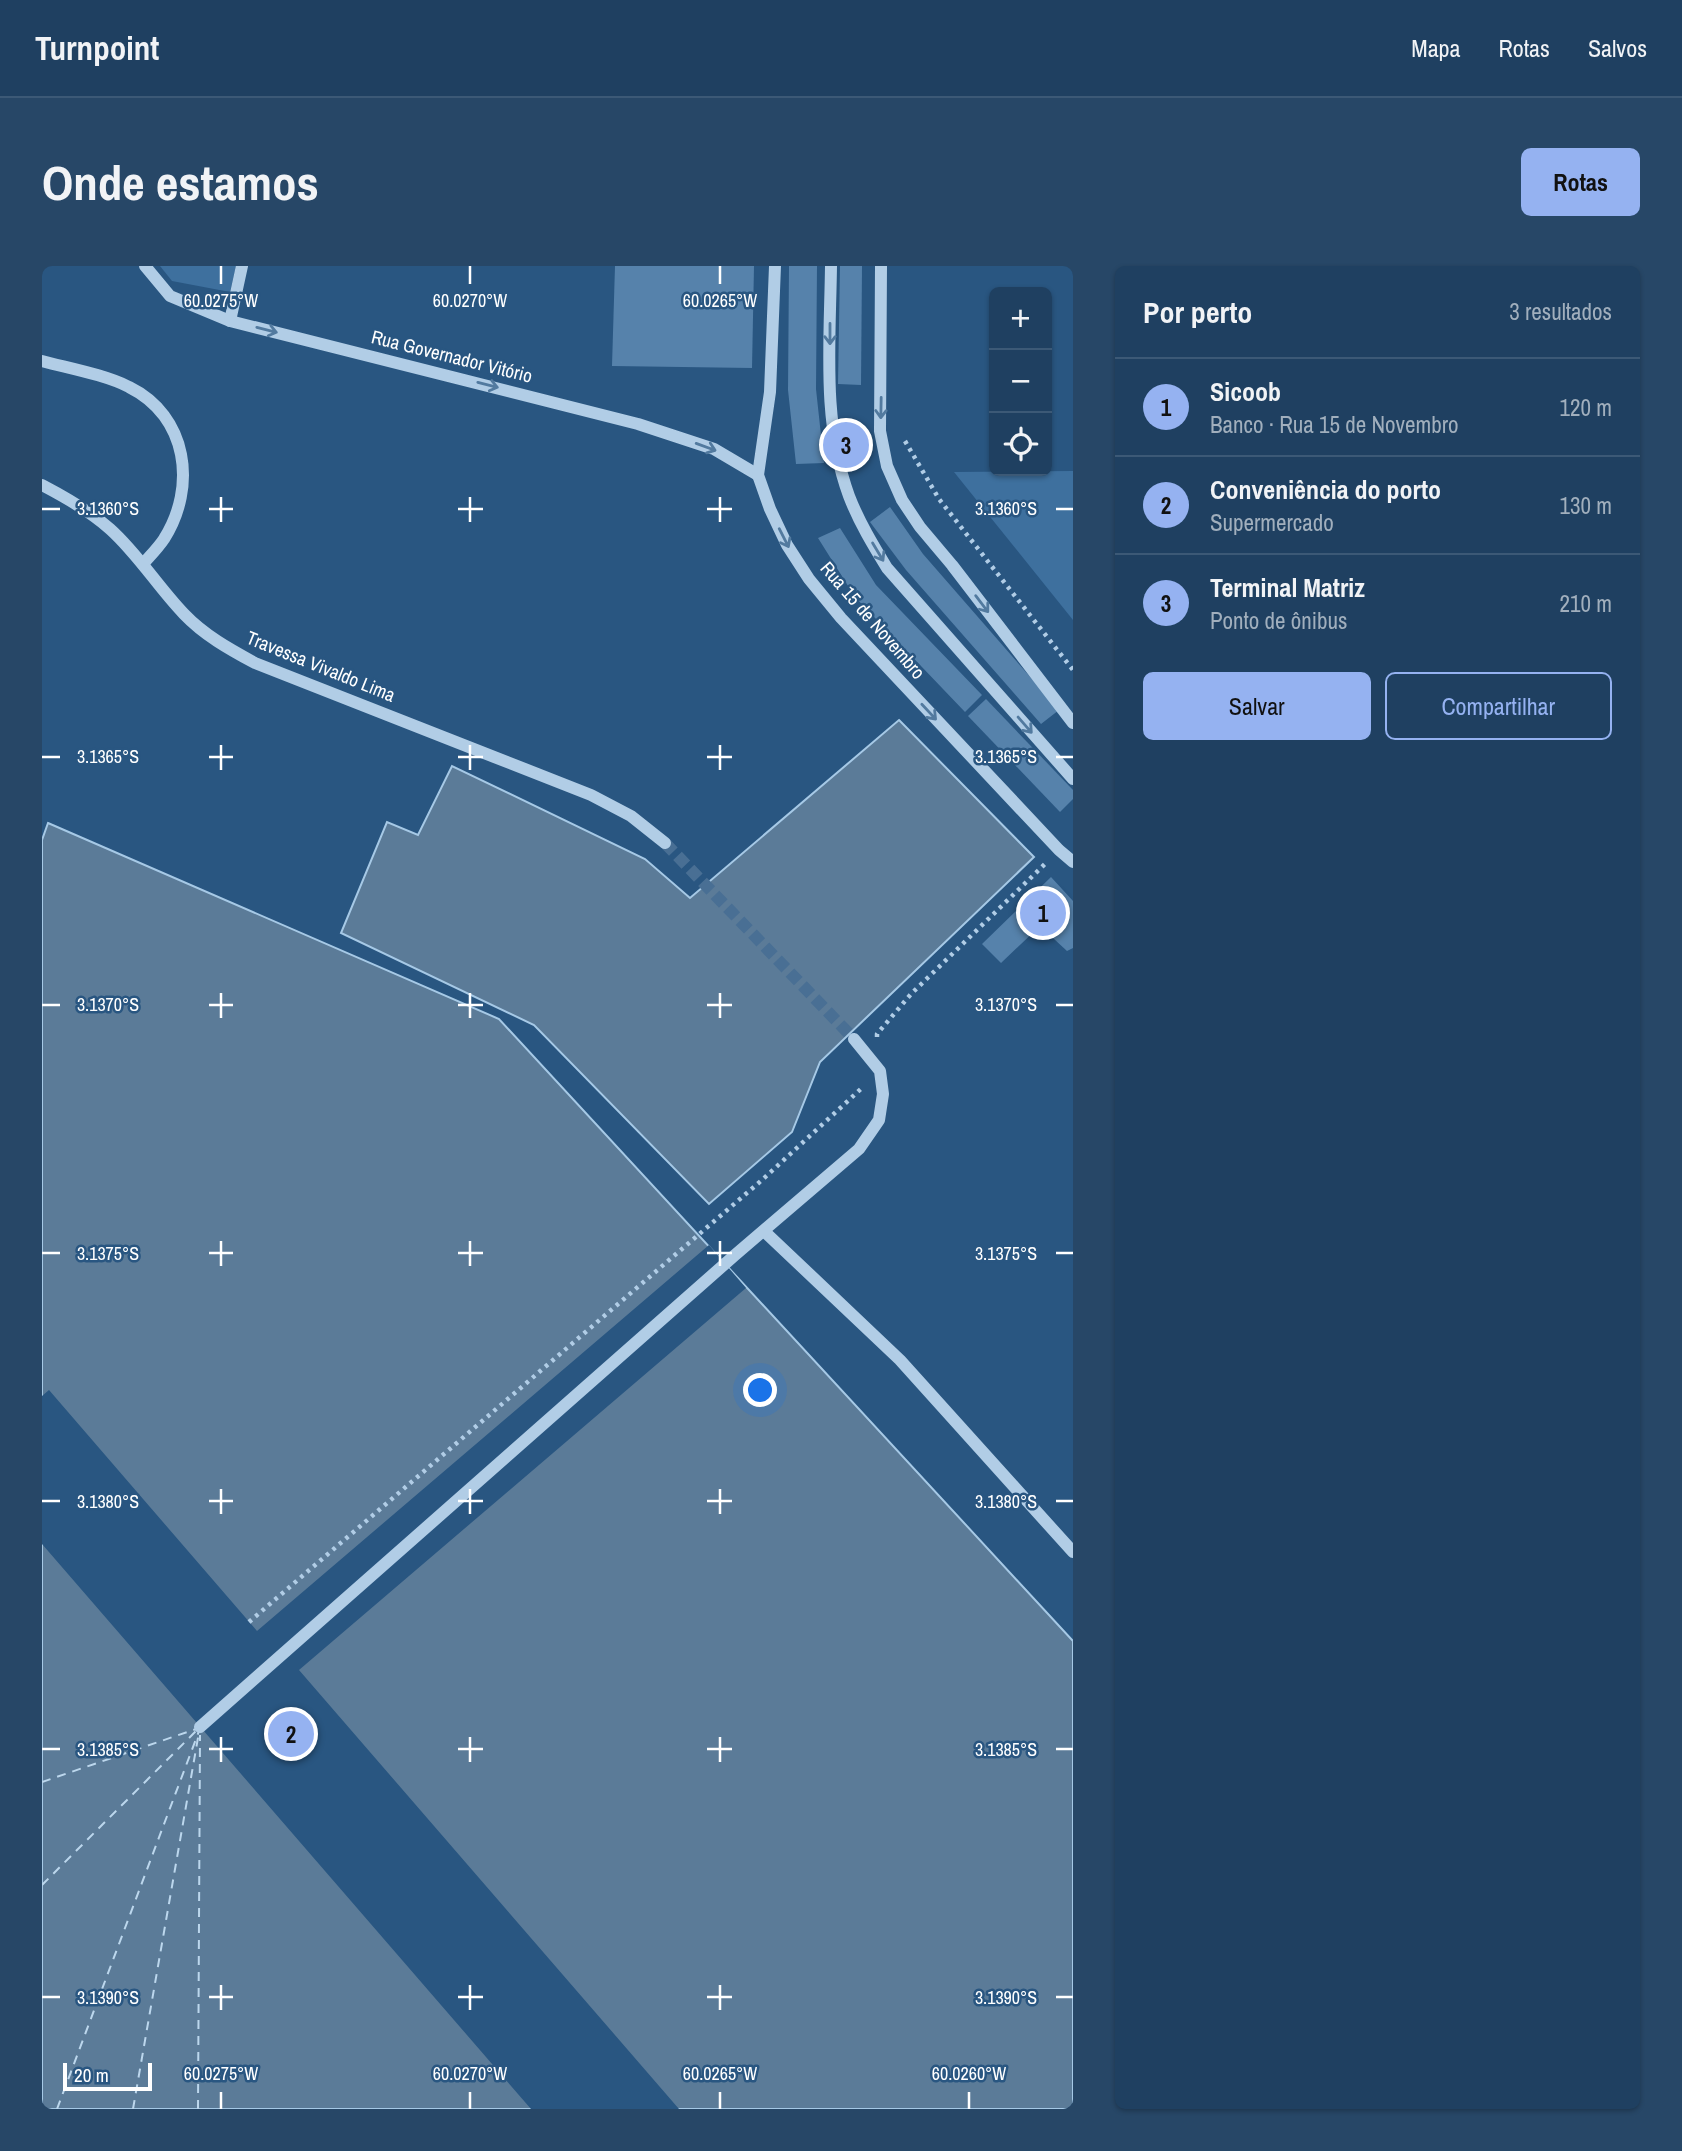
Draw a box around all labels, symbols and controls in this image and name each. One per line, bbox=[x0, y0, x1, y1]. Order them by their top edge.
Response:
text: Turnpoint bbox=[35, 26, 159, 70]
text: Mapa bbox=[1411, 32, 1461, 64]
text: Rotas bbox=[1499, 32, 1550, 64]
text: Salvos bbox=[1588, 32, 1647, 64]
button: Rotas bbox=[1521, 148, 1640, 216]
text: Onde estamos bbox=[42, 149, 319, 215]
map controls bbox=[989, 287, 1052, 476]
button: + bbox=[989, 287, 1052, 350]
text: 60.0275°W bbox=[184, 288, 258, 313]
text: 60.0270°W bbox=[433, 288, 507, 313]
text: 60.0265°W bbox=[683, 288, 757, 313]
text: Por perto bbox=[1143, 292, 1252, 332]
text: 3 resultados bbox=[1509, 296, 1612, 327]
one-way arrow bbox=[823, 322, 837, 345]
street label: Rua Governador Vitório bbox=[369, 323, 535, 389]
one-way arrow bbox=[255, 324, 278, 337]
button: − bbox=[989, 350, 1052, 413]
text: Sicoob bbox=[1210, 374, 1281, 409]
one-way arrow bbox=[476, 379, 499, 392]
text: 1 bbox=[1161, 392, 1171, 423]
text: 120 m bbox=[1560, 392, 1612, 423]
one-way arrow bbox=[874, 396, 887, 419]
text: Banco · Rua 15 de Novembro bbox=[1210, 409, 1458, 440]
button: locate bbox=[989, 413, 1052, 476]
pin: 3 bbox=[823, 419, 869, 471]
one-way arrow bbox=[695, 442, 717, 454]
text: Conveniência do porto bbox=[1210, 472, 1441, 507]
text: 2 bbox=[1161, 490, 1171, 521]
text: 130 m bbox=[1560, 490, 1612, 521]
text: 3.1360°S bbox=[77, 496, 139, 521]
text: 3.1360°S bbox=[975, 496, 1037, 521]
text: Supermercado bbox=[1210, 507, 1334, 538]
one-way arrow bbox=[777, 527, 791, 547]
one-way arrow bbox=[871, 542, 885, 562]
street label: Rua 15 de Novembro bbox=[815, 556, 931, 684]
text: Terminal Matriz bbox=[1210, 570, 1365, 605]
text: 3 bbox=[1161, 588, 1171, 619]
text: 210 m bbox=[1560, 588, 1612, 619]
one-way arrow bbox=[975, 594, 989, 613]
text: Ponto de ônibus bbox=[1210, 605, 1347, 636]
street label: Travessa Vivaldo Lima bbox=[243, 624, 400, 708]
button: Salvar bbox=[1143, 672, 1371, 740]
button: Compartilhar bbox=[1385, 672, 1612, 740]
one-way arrow bbox=[920, 703, 937, 720]
one-way arrow bbox=[1017, 716, 1033, 734]
text: 3.1365°S bbox=[77, 744, 139, 769]
text: 3.1365°S bbox=[975, 744, 1037, 769]
pin: 1 bbox=[1020, 887, 1066, 939]
text: 3.1370°S bbox=[77, 992, 139, 1017]
text: 3.1370°S bbox=[975, 992, 1037, 1017]
text: 3.1375°S bbox=[77, 1241, 139, 1266]
text: 3.1375°S bbox=[975, 1241, 1037, 1266]
your location bbox=[743, 1373, 777, 1407]
text: 3.1380°S bbox=[77, 1489, 139, 1514]
text: 3.1380°S bbox=[975, 1489, 1037, 1514]
pin: 2 bbox=[268, 1708, 314, 1760]
text: 3.1385°S bbox=[77, 1737, 139, 1762]
text: 3.1385°S bbox=[975, 1737, 1037, 1762]
text: 3.1390°S bbox=[77, 1985, 139, 2010]
text: 3.1390°S bbox=[975, 1985, 1037, 2010]
scale bar bbox=[63, 2060, 152, 2092]
text: 60.0275°W bbox=[184, 2061, 258, 2086]
text: 60.0270°W bbox=[433, 2061, 507, 2086]
text: 60.0265°W bbox=[683, 2061, 757, 2086]
text: 60.0260°W bbox=[932, 2061, 1006, 2086]
text: 20 m bbox=[74, 2062, 109, 2088]

